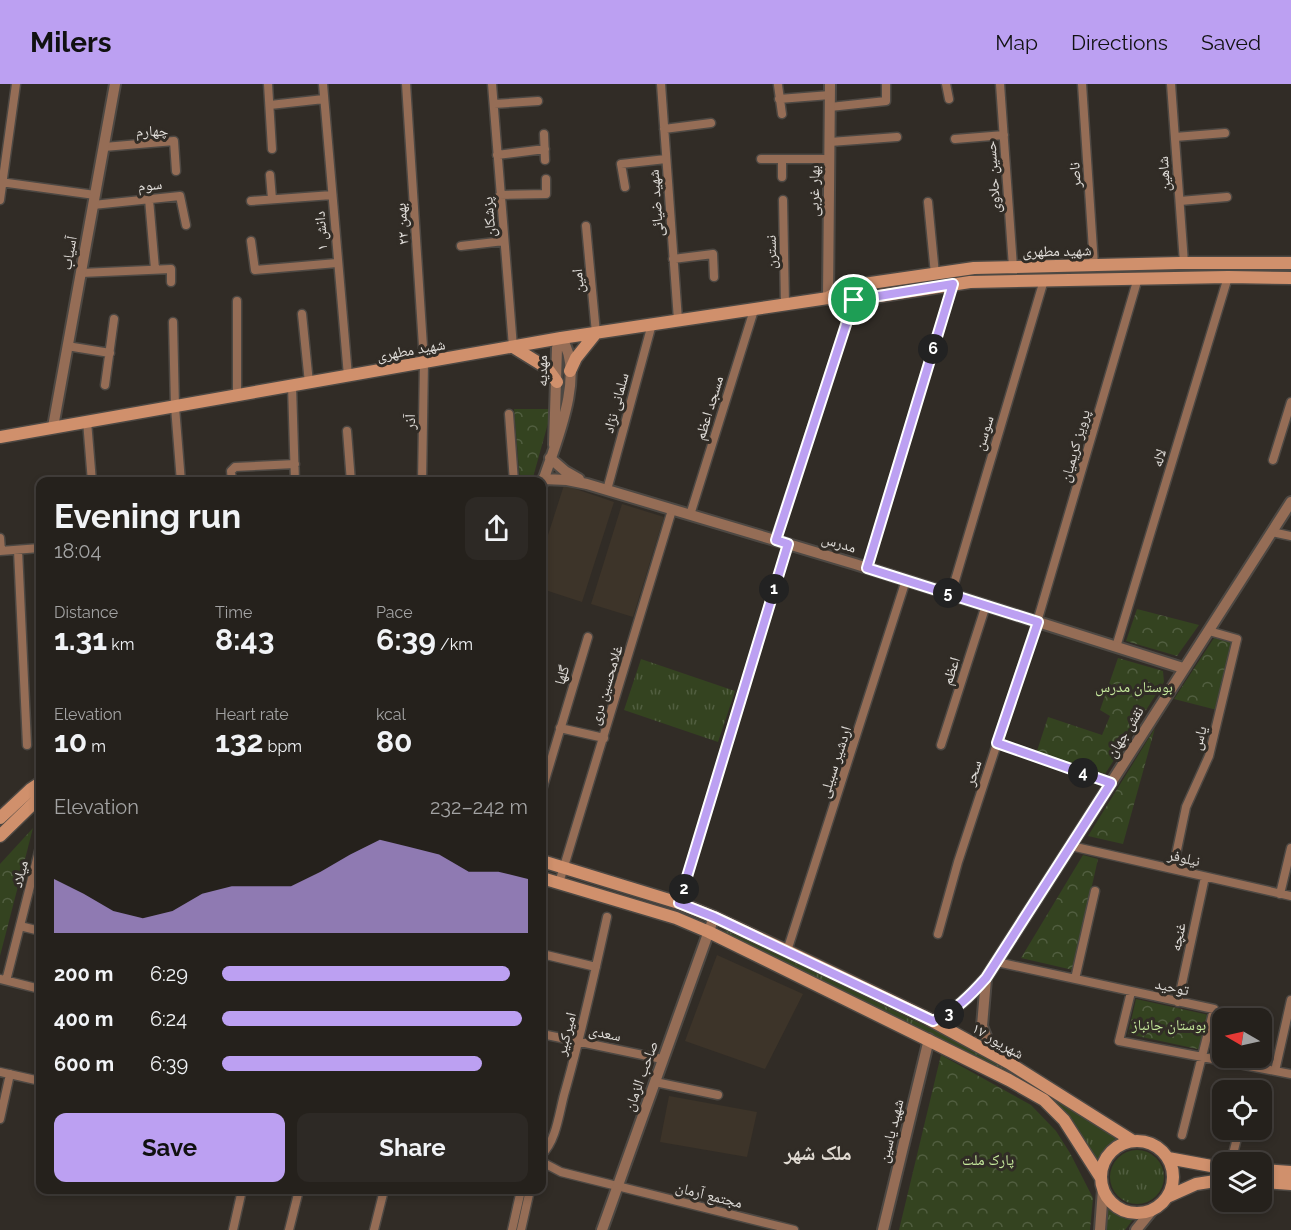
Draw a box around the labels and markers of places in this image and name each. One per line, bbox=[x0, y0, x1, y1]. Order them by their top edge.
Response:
pin bbox=[828, 274, 879, 325]
pin: 6 bbox=[918, 334, 948, 364]
pin: 1 bbox=[759, 574, 789, 604]
pin: 5 bbox=[933, 578, 963, 608]
pin: 4 bbox=[1068, 758, 1098, 788]
pin: 2 bbox=[669, 874, 699, 904]
pin: 3 bbox=[934, 999, 964, 1029]

